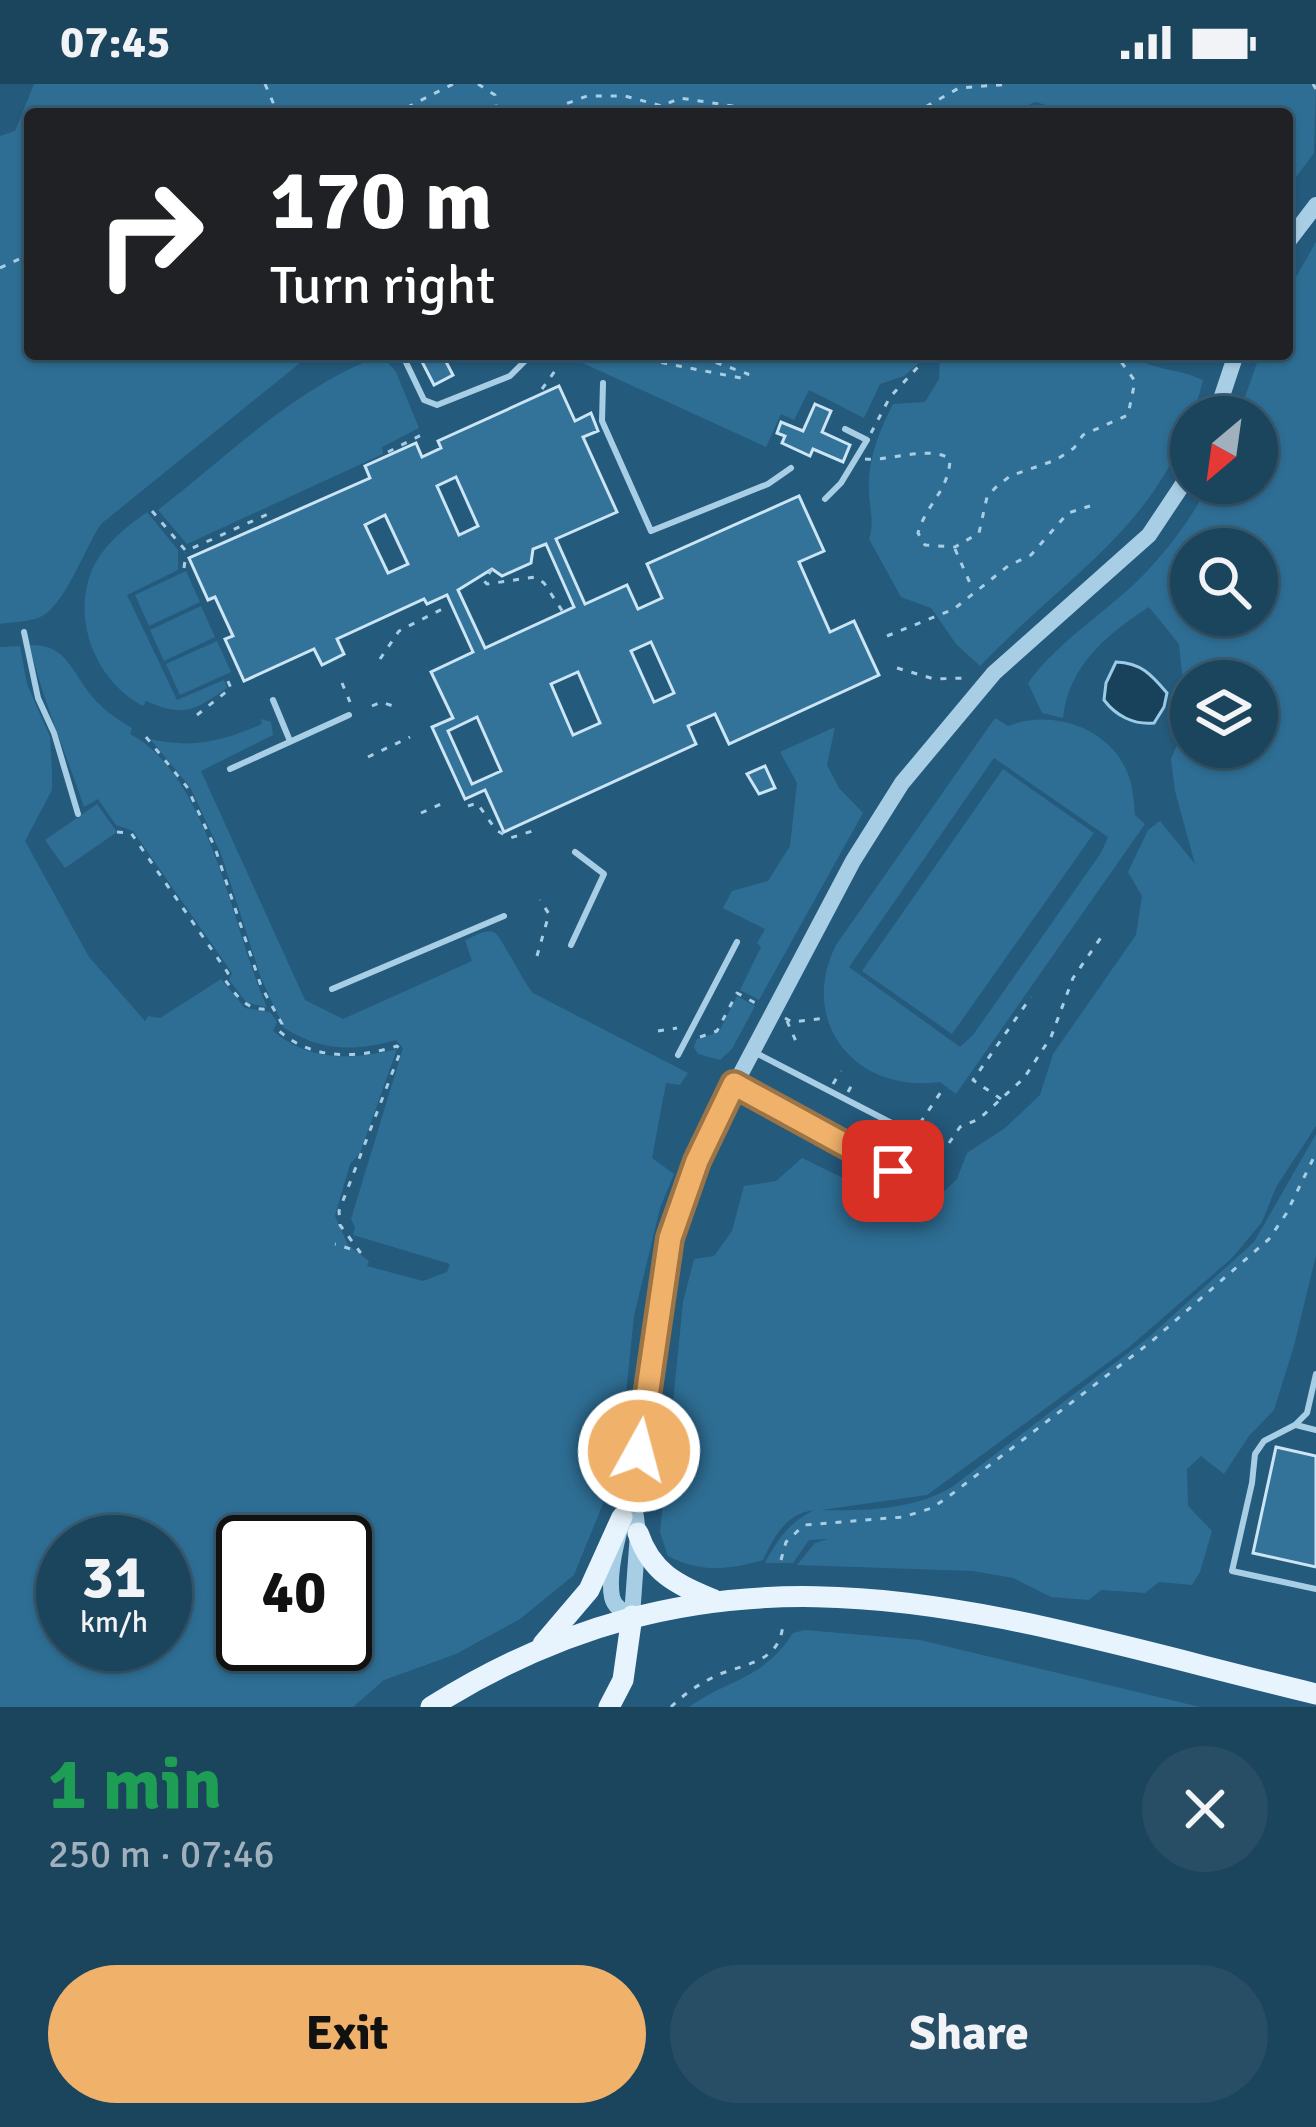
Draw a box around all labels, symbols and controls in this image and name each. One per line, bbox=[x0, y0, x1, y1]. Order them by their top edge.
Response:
text: 07:45 bbox=[60, 15, 170, 70]
text: 170 m bbox=[270, 149, 492, 253]
icon: right bbox=[72, 156, 228, 312]
text: Turn right bbox=[270, 252, 495, 319]
north arrow bbox=[1170, 396, 1278, 504]
map controls bbox=[1170, 396, 1278, 768]
button: search bbox=[1170, 528, 1278, 636]
button: layers bbox=[1170, 660, 1278, 768]
pin bbox=[842, 1120, 944, 1222]
icon: arrive bbox=[860, 1138, 926, 1204]
position arrow bbox=[576, 1388, 702, 1514]
speed limit sign: 40 bbox=[216, 1515, 372, 1671]
text: 31 bbox=[82, 1541, 146, 1615]
text: km/h bbox=[80, 1604, 148, 1641]
text: 1 min bbox=[48, 1740, 222, 1829]
button: close bbox=[1142, 1746, 1268, 1872]
text: 250 m · 07:46 bbox=[48, 1830, 275, 1878]
button: Exit bbox=[48, 1965, 646, 2103]
button: Share bbox=[670, 1965, 1268, 2103]

